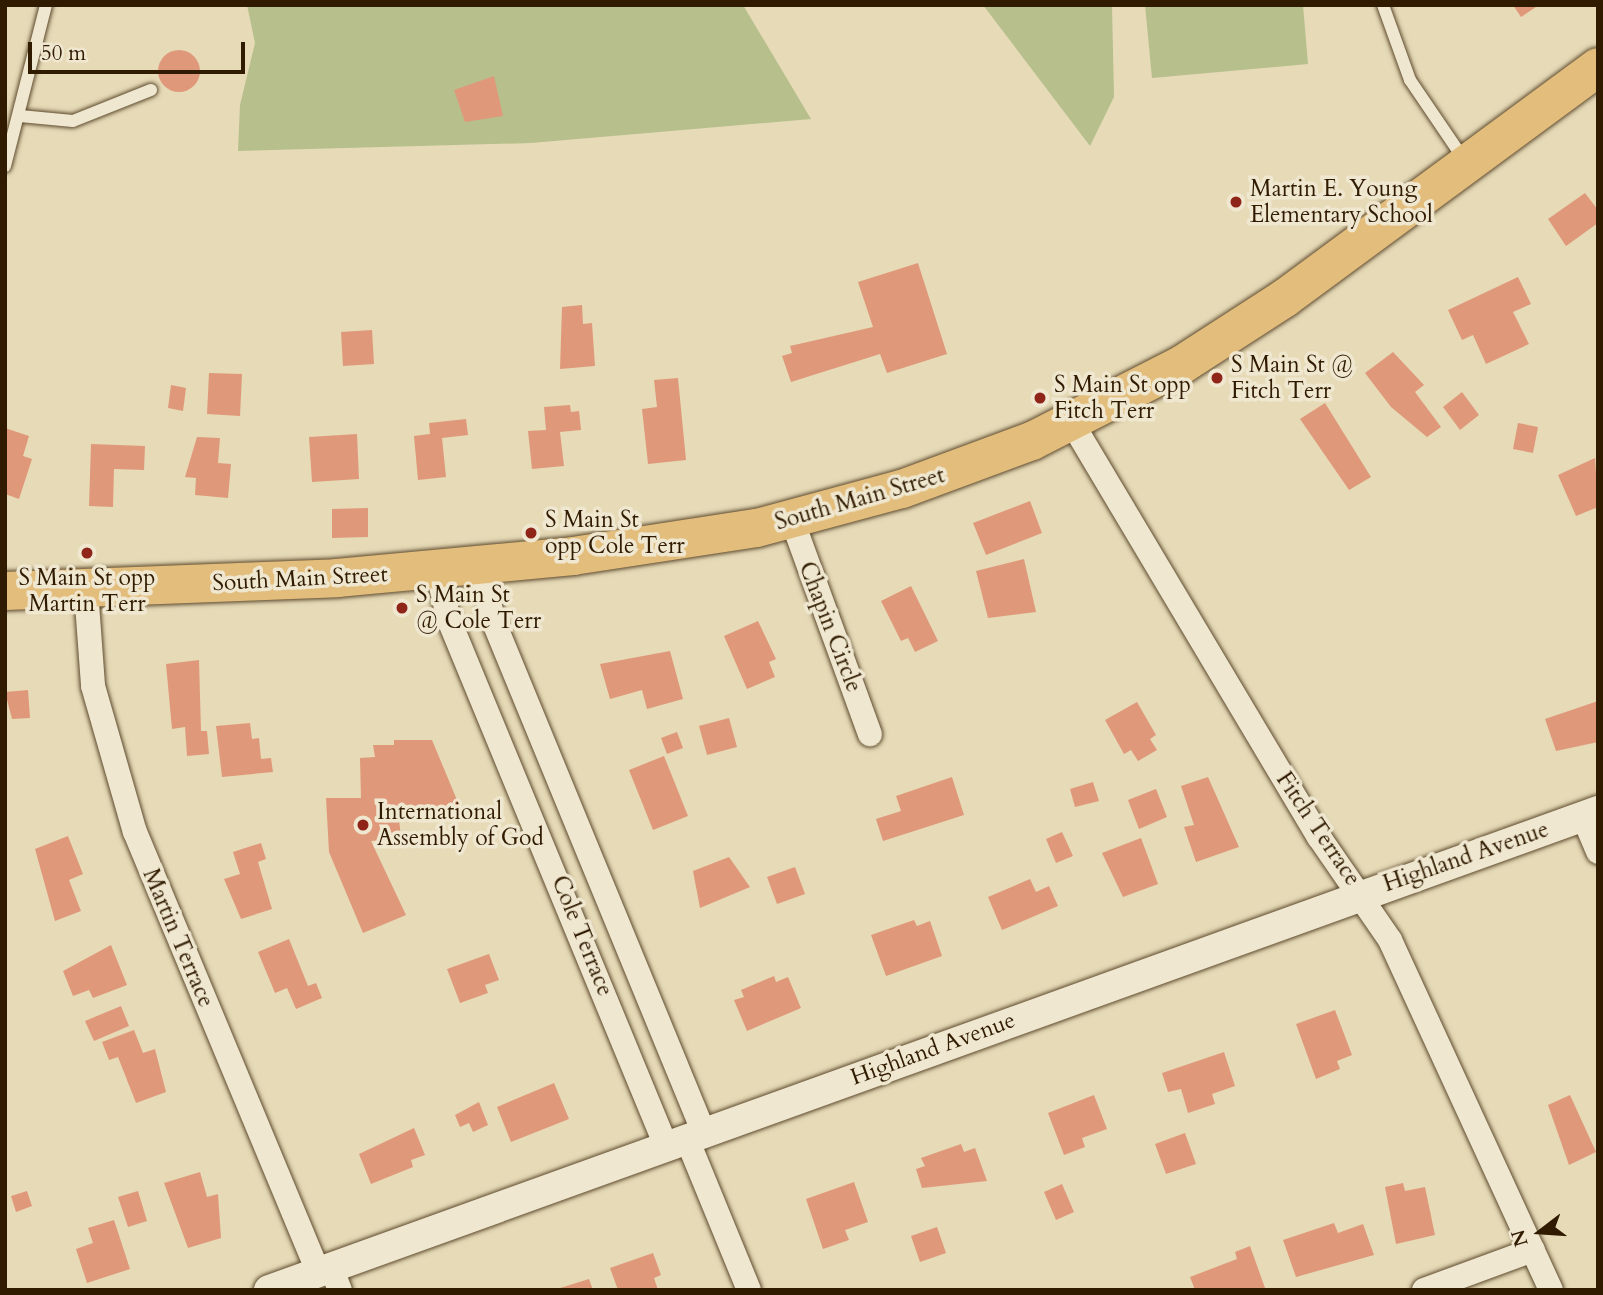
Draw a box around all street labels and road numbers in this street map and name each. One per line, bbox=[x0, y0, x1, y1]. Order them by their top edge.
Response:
street label: South Main Street bbox=[772, 462, 948, 536]
street label: Chapin Circle bbox=[793, 558, 867, 696]
street label: South Main Street bbox=[212, 561, 388, 597]
street label: Fitch Terrace bbox=[1270, 767, 1366, 891]
street label: Highland Avenue bbox=[1380, 816, 1552, 898]
street label: Martin Terrace bbox=[136, 865, 220, 1011]
street label: Cole Terrace bbox=[545, 872, 619, 1000]
street label: Highland Avenue bbox=[847, 1006, 1019, 1092]

